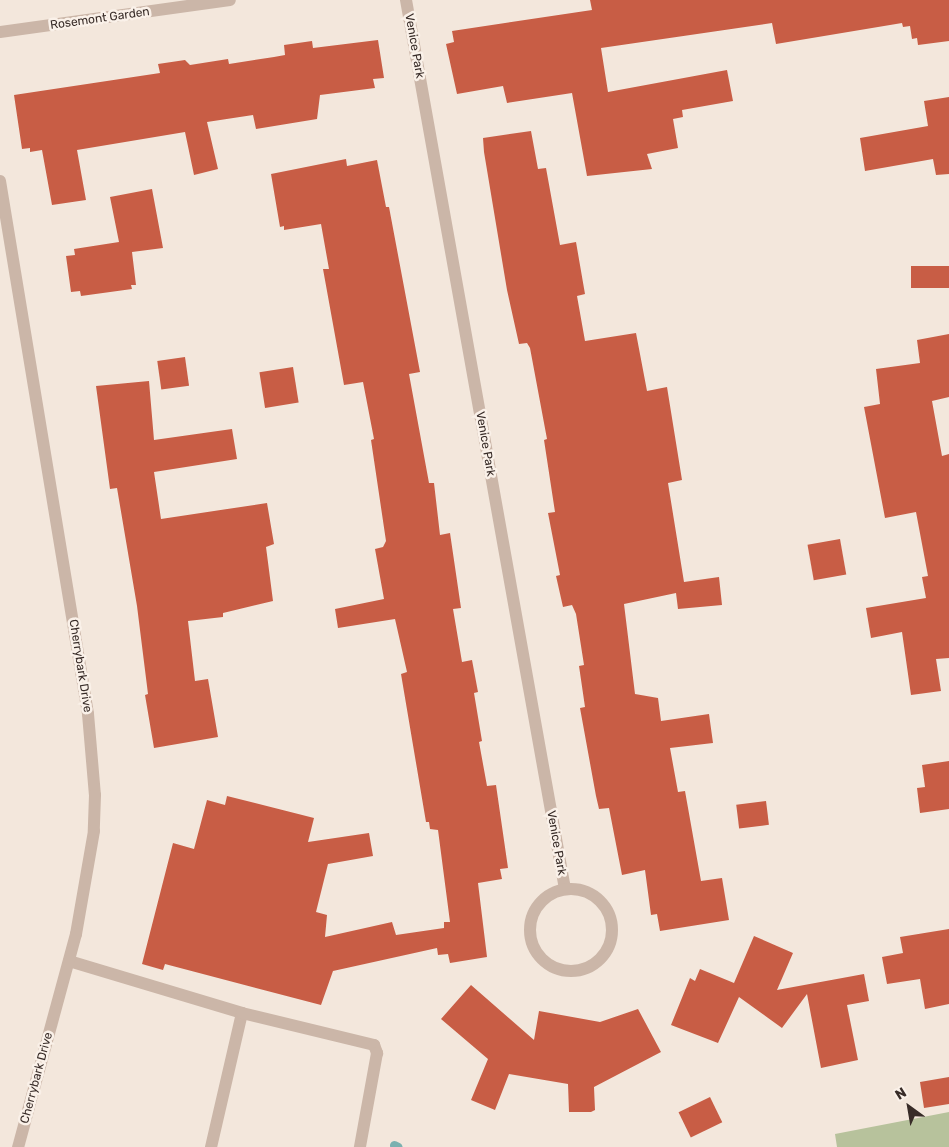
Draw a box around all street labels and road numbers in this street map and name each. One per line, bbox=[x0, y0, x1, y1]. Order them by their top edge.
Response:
street label: Rosemont Garden bbox=[49, 5, 151, 33]
street label: Venice Park bbox=[401, 13, 427, 79]
street label: Venice Park bbox=[472, 411, 498, 477]
street label: Cherrybark Drive bbox=[66, 618, 94, 714]
street label: Venice Park bbox=[543, 810, 569, 876]
street label: Cherrybark Drive bbox=[18, 1031, 56, 1125]

